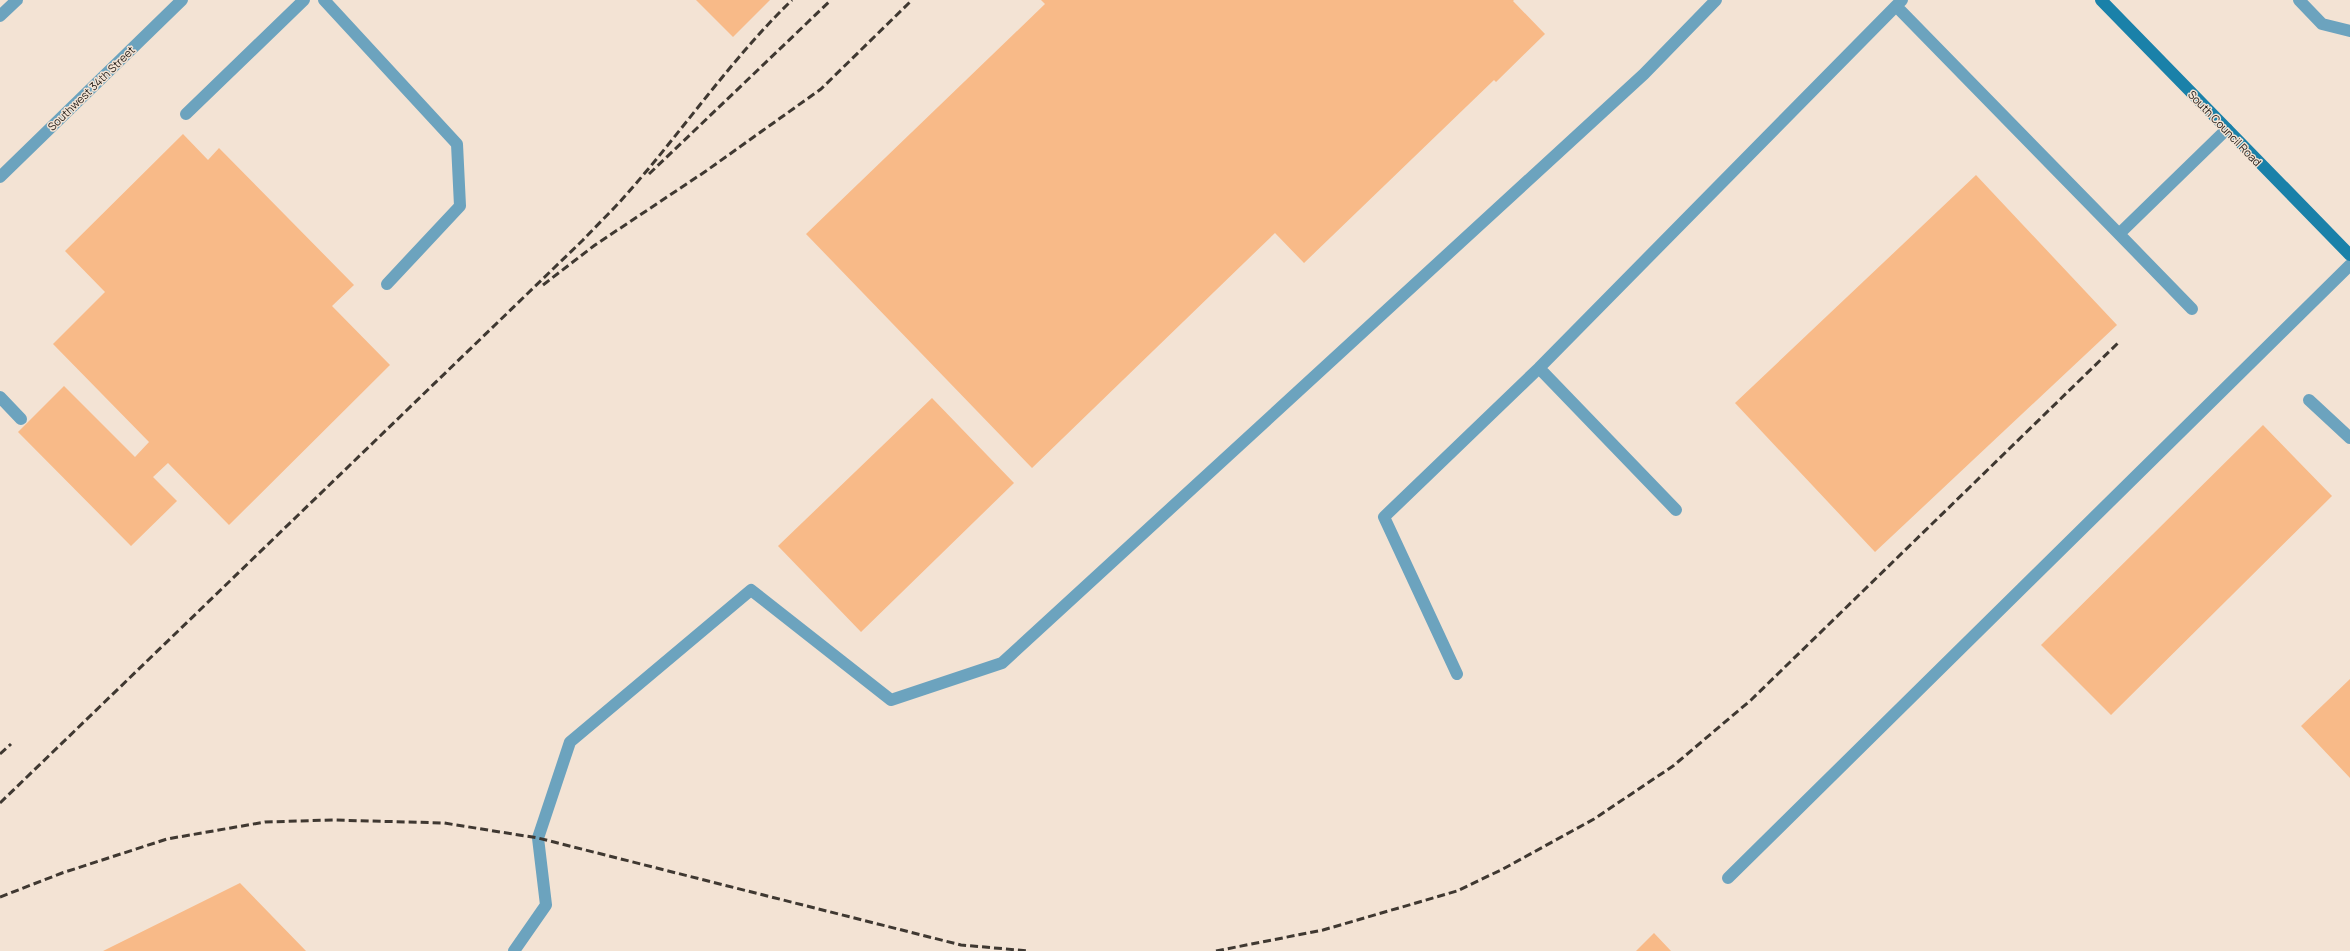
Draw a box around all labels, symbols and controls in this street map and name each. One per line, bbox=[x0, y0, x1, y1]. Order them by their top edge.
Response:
street label: Southwest 34th Street bbox=[44, 42, 138, 134]
street label: South Council Road bbox=[2185, 87, 2265, 169]

